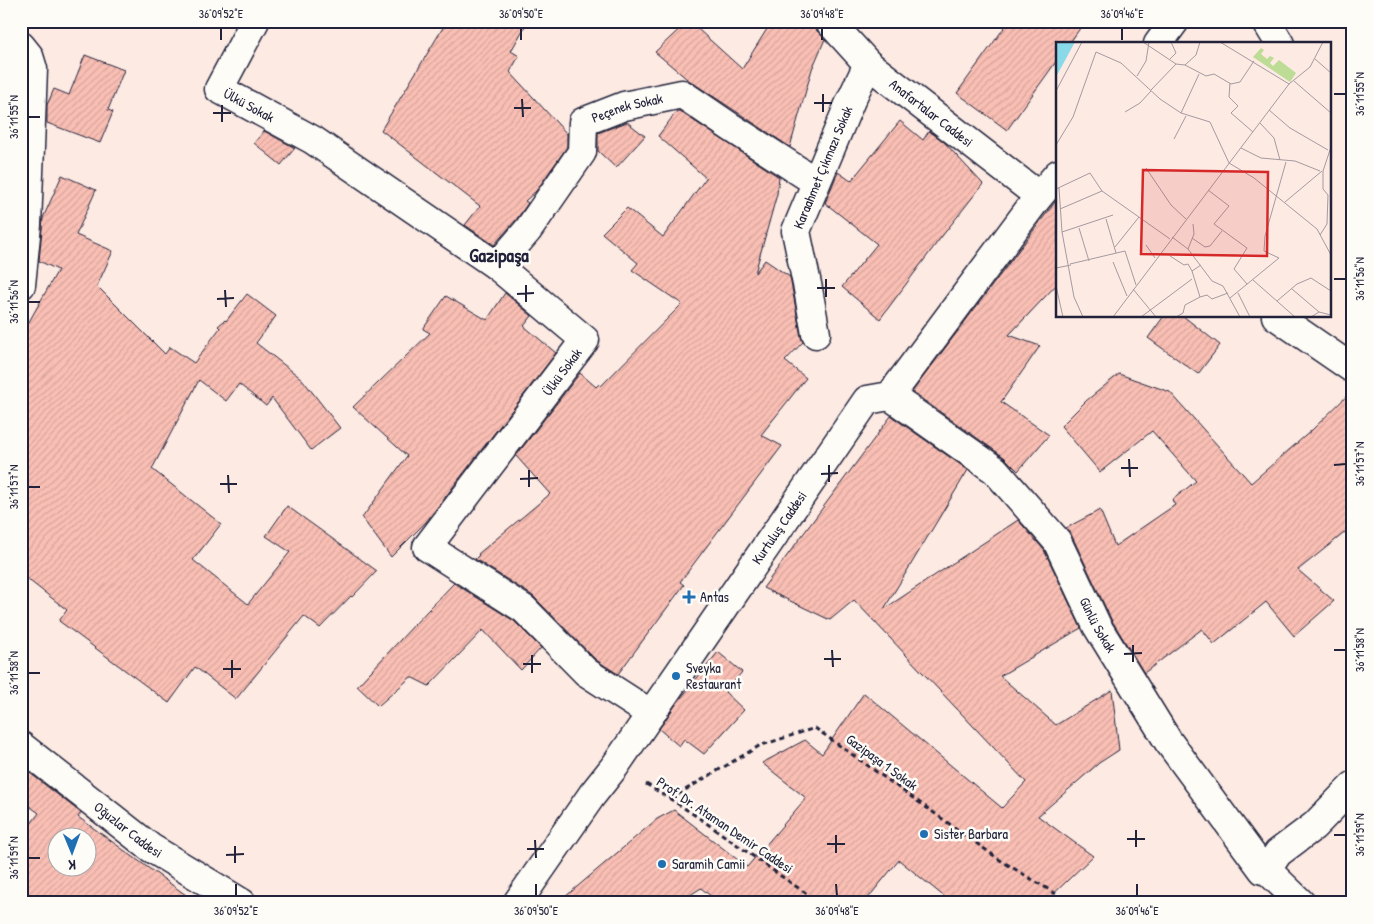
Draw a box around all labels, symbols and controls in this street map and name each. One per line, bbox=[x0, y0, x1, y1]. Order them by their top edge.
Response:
text: 36°09'52"E bbox=[199, 5, 244, 22]
text: 36°09'50"E bbox=[499, 5, 544, 22]
text: 36°09'48"E bbox=[800, 5, 844, 22]
text: 36°09'46"E bbox=[1101, 5, 1144, 22]
inset map bbox=[1056, 42, 1332, 318]
text: 36°11'55"N bbox=[1351, 72, 1368, 116]
street label: Anafartalar Caddesi bbox=[886, 74, 977, 151]
street label: Ülkü Sokak bbox=[220, 83, 278, 126]
street label: Peçenek Sokak bbox=[589, 88, 665, 127]
text: 36°11'55"N bbox=[5, 95, 22, 139]
street label: Karaahmet Çıkmazı Sokak bbox=[788, 103, 857, 231]
district label: Gazipaşa bbox=[469, 242, 529, 269]
text: 36°11'56"N bbox=[1351, 257, 1368, 301]
text: 36°11'56"N bbox=[5, 280, 22, 324]
street label: Ülkü Sokak bbox=[537, 344, 586, 399]
text: 36°11'57"N bbox=[1351, 442, 1368, 486]
text: 36°11'57"N bbox=[5, 465, 22, 509]
street label: Kurtuluş Caddesi bbox=[747, 487, 811, 568]
place label: Antas bbox=[700, 587, 729, 606]
marker: Antas bbox=[682, 590, 696, 604]
street label: Günlü Sokak bbox=[1076, 594, 1121, 656]
text: 36°11'58"N bbox=[1351, 628, 1368, 672]
text: 36°11'58"N bbox=[5, 651, 22, 695]
place label: Sveyka Restaurant bbox=[686, 658, 741, 693]
marker: Sveyka Restaurant bbox=[670, 670, 682, 682]
street label: Gazipaşa 1 Sokak bbox=[842, 729, 922, 795]
street label: Prof. Dr. Ataman Demir Caddesi bbox=[653, 772, 797, 877]
street label: Oğuzlar Caddesi bbox=[90, 797, 166, 862]
text: 36°11'59"N bbox=[1351, 813, 1368, 857]
place label: Sister Barbara bbox=[934, 824, 1009, 843]
north arrow bbox=[48, 826, 98, 876]
marker: Sister Barbara bbox=[918, 828, 930, 840]
text: 36°11'59"N bbox=[5, 836, 22, 880]
place label: Saramih Camii bbox=[672, 854, 746, 873]
text: K bbox=[68, 856, 76, 875]
marker: Saramih Camii bbox=[656, 858, 668, 870]
text: 36°09'52"E bbox=[214, 902, 259, 919]
text: 36°09'50"E bbox=[514, 902, 559, 919]
text: 36°09'48"E bbox=[815, 902, 859, 919]
text: 36°09'46"E bbox=[1116, 902, 1159, 919]

